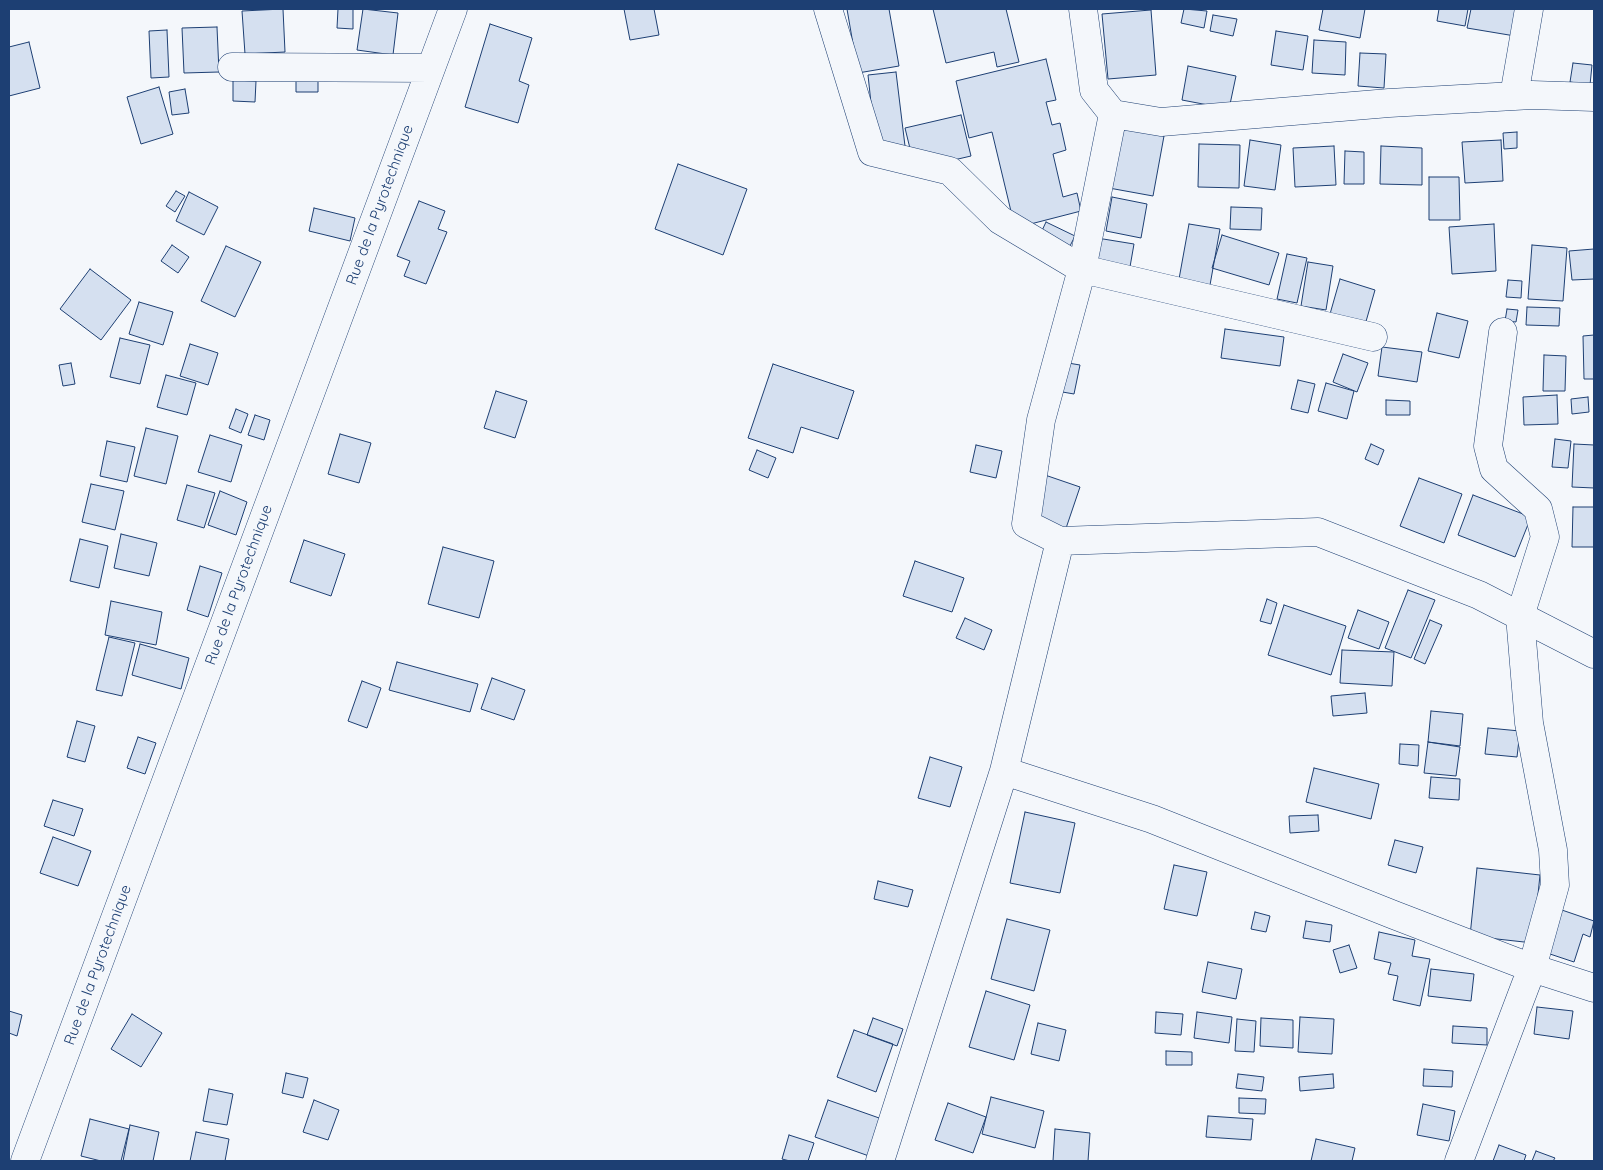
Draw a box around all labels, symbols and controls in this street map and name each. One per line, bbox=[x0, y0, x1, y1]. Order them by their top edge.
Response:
street label: Rue de la Pyrotechnique bbox=[343, 122, 417, 288]
street label: Rue de la Pyrotechnique bbox=[202, 502, 276, 668]
street label: Rue de la Pyrotechnique bbox=[61, 882, 135, 1048]

